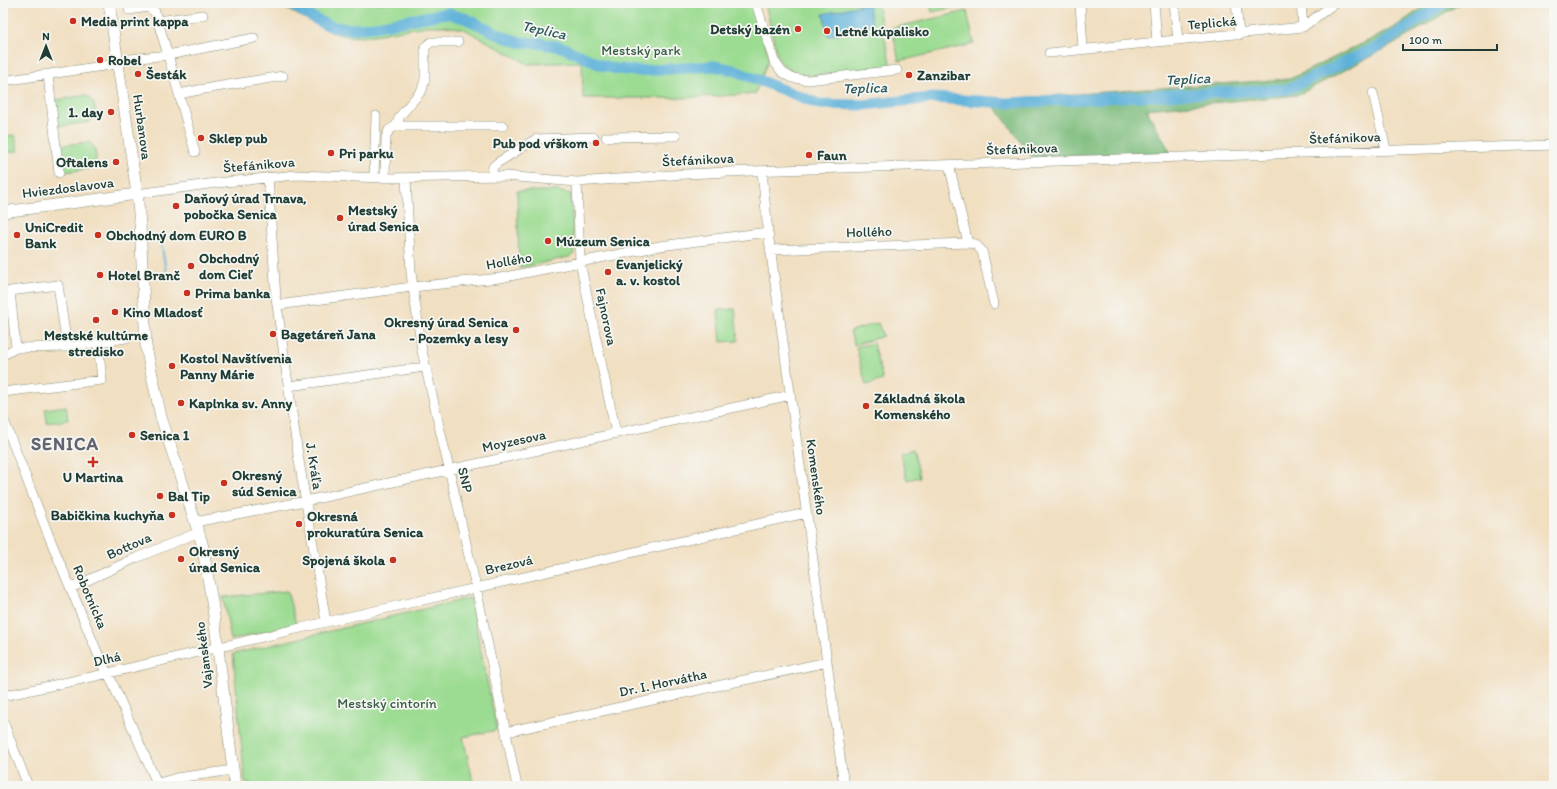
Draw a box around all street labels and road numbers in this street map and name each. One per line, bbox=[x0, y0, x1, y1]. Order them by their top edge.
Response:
street label: Teplická bbox=[1187, 12, 1238, 34]
street label: Hurbanova bbox=[129, 93, 155, 162]
street label: Štefánikova bbox=[1309, 128, 1382, 148]
street label: Štefánikova bbox=[986, 139, 1059, 159]
street label: Štefánikova bbox=[662, 150, 735, 170]
street label: Štefánikova bbox=[222, 153, 296, 177]
street label: Hviezdoslavova bbox=[21, 174, 116, 202]
street label: Hollého bbox=[846, 223, 892, 241]
street label: Hollého bbox=[485, 249, 533, 273]
street label: Fajnorova bbox=[592, 287, 621, 348]
street label: Moyzesova bbox=[480, 426, 548, 456]
street label: Komenského bbox=[802, 438, 830, 516]
street label: J. Kráľa bbox=[302, 441, 326, 491]
street label: SNP bbox=[454, 466, 476, 494]
street label: Bottova bbox=[104, 528, 155, 563]
street label: Brezová bbox=[483, 551, 535, 579]
street label: Robotnícka bbox=[69, 563, 111, 632]
street label: Vajanského bbox=[191, 621, 217, 689]
street label: Dlhá bbox=[92, 647, 123, 670]
street label: Dr. I. Horvátha bbox=[618, 665, 708, 701]

